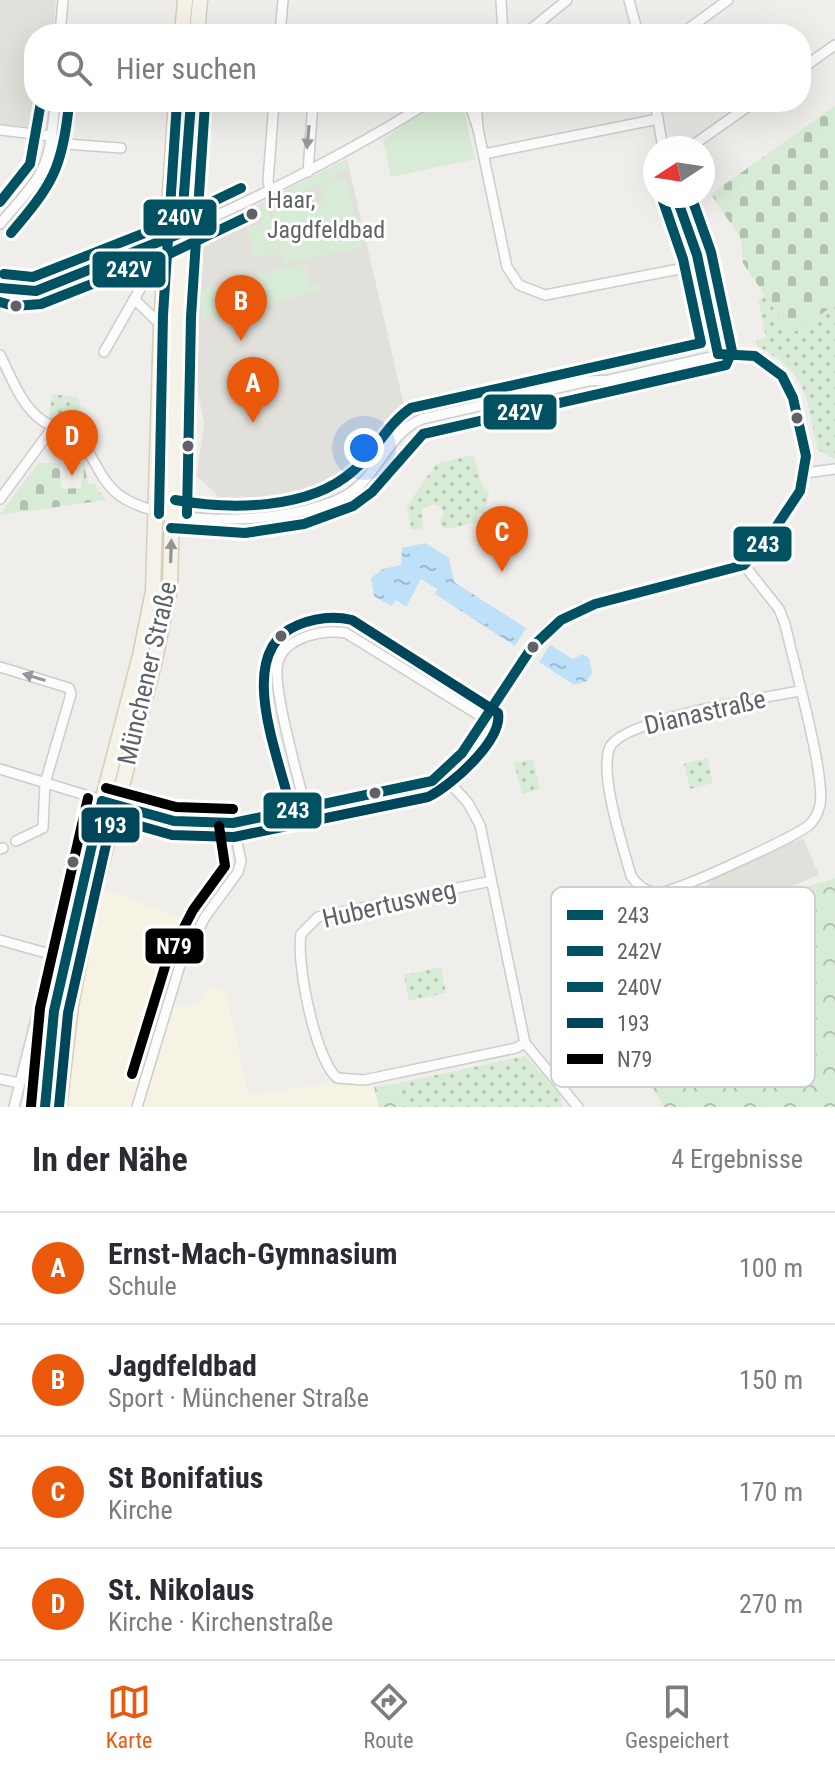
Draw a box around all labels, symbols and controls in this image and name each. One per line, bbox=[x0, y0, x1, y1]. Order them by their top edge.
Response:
search box bbox=[24, 24, 811, 112]
icon: search bbox=[52, 46, 96, 90]
text: Hier suchen bbox=[116, 51, 257, 86]
one-way arrow bbox=[301, 125, 314, 150]
north arrow bbox=[643, 136, 715, 208]
place label: Haar, Jagdfeldbad bbox=[267, 186, 385, 244]
line badge: 240V bbox=[142, 198, 218, 237]
text: 240V bbox=[157, 205, 203, 230]
marker: Haar, Jagdfeldbad bbox=[244, 206, 260, 222]
line badge: 242V bbox=[91, 250, 167, 289]
text: 242V bbox=[106, 257, 152, 282]
pin: B bbox=[215, 275, 267, 341]
unlabelled marker bbox=[8, 298, 24, 314]
pin: A bbox=[227, 357, 279, 423]
line badge: 242V bbox=[482, 393, 558, 431]
text: 242V bbox=[497, 400, 543, 425]
pin: D bbox=[46, 410, 98, 476]
unlabelled marker bbox=[789, 410, 805, 426]
your location bbox=[344, 428, 384, 468]
unlabelled marker bbox=[180, 438, 196, 454]
pin: C bbox=[476, 506, 528, 572]
line badge: 243 bbox=[732, 525, 793, 563]
text: 243 bbox=[746, 532, 780, 557]
one-way arrow bbox=[165, 538, 178, 563]
street label: Münchener Straße bbox=[111, 579, 183, 767]
unlabelled marker bbox=[273, 628, 289, 644]
unlabelled marker bbox=[525, 639, 541, 655]
one-way arrow bbox=[22, 670, 46, 683]
street label: Dianastraße bbox=[641, 683, 769, 741]
unlabelled marker bbox=[367, 785, 383, 801]
line badge: 243 bbox=[262, 791, 323, 830]
text: 243 bbox=[276, 798, 310, 823]
line badge: 193 bbox=[80, 806, 141, 844]
text: 193 bbox=[93, 813, 127, 838]
unlabelled marker bbox=[65, 854, 81, 870]
street label: Hubertusweg bbox=[319, 874, 459, 934]
legend bbox=[551, 887, 815, 1087]
text: 243 bbox=[617, 903, 650, 928]
line badge: N79 bbox=[144, 927, 205, 965]
text: N79 bbox=[156, 934, 192, 959]
text: 242V bbox=[617, 939, 662, 964]
text: 240V bbox=[617, 975, 662, 1000]
text: 193 bbox=[617, 1011, 650, 1036]
text: N79 bbox=[617, 1047, 652, 1072]
text: In der Nähe bbox=[32, 1139, 188, 1179]
text: 4 Ergebnisse bbox=[671, 1144, 803, 1174]
text: Ernst-Mach-Gymnasium bbox=[108, 1236, 398, 1271]
text: A bbox=[50, 1253, 66, 1283]
text: 100 m bbox=[739, 1253, 803, 1283]
text: Schule bbox=[108, 1271, 177, 1301]
text: Jagdfeldbad bbox=[108, 1348, 257, 1383]
text: B bbox=[51, 1365, 65, 1395]
text: 150 m bbox=[739, 1365, 803, 1395]
text: Sport · Münchener Straße bbox=[108, 1383, 369, 1413]
text: St Bonifatius bbox=[108, 1460, 263, 1495]
text: C bbox=[51, 1477, 65, 1507]
text: 170 m bbox=[739, 1477, 803, 1507]
text: Kirche bbox=[108, 1495, 173, 1525]
text: St. Nikolaus bbox=[108, 1572, 254, 1607]
text: D bbox=[51, 1589, 65, 1619]
text: 270 m bbox=[739, 1589, 803, 1619]
text: Kirche · Kirchenstraße bbox=[108, 1607, 333, 1637]
tab: Karte bbox=[106, 1680, 152, 1753]
tab: Route bbox=[364, 1680, 414, 1753]
tab: Gespeichert bbox=[625, 1680, 729, 1753]

